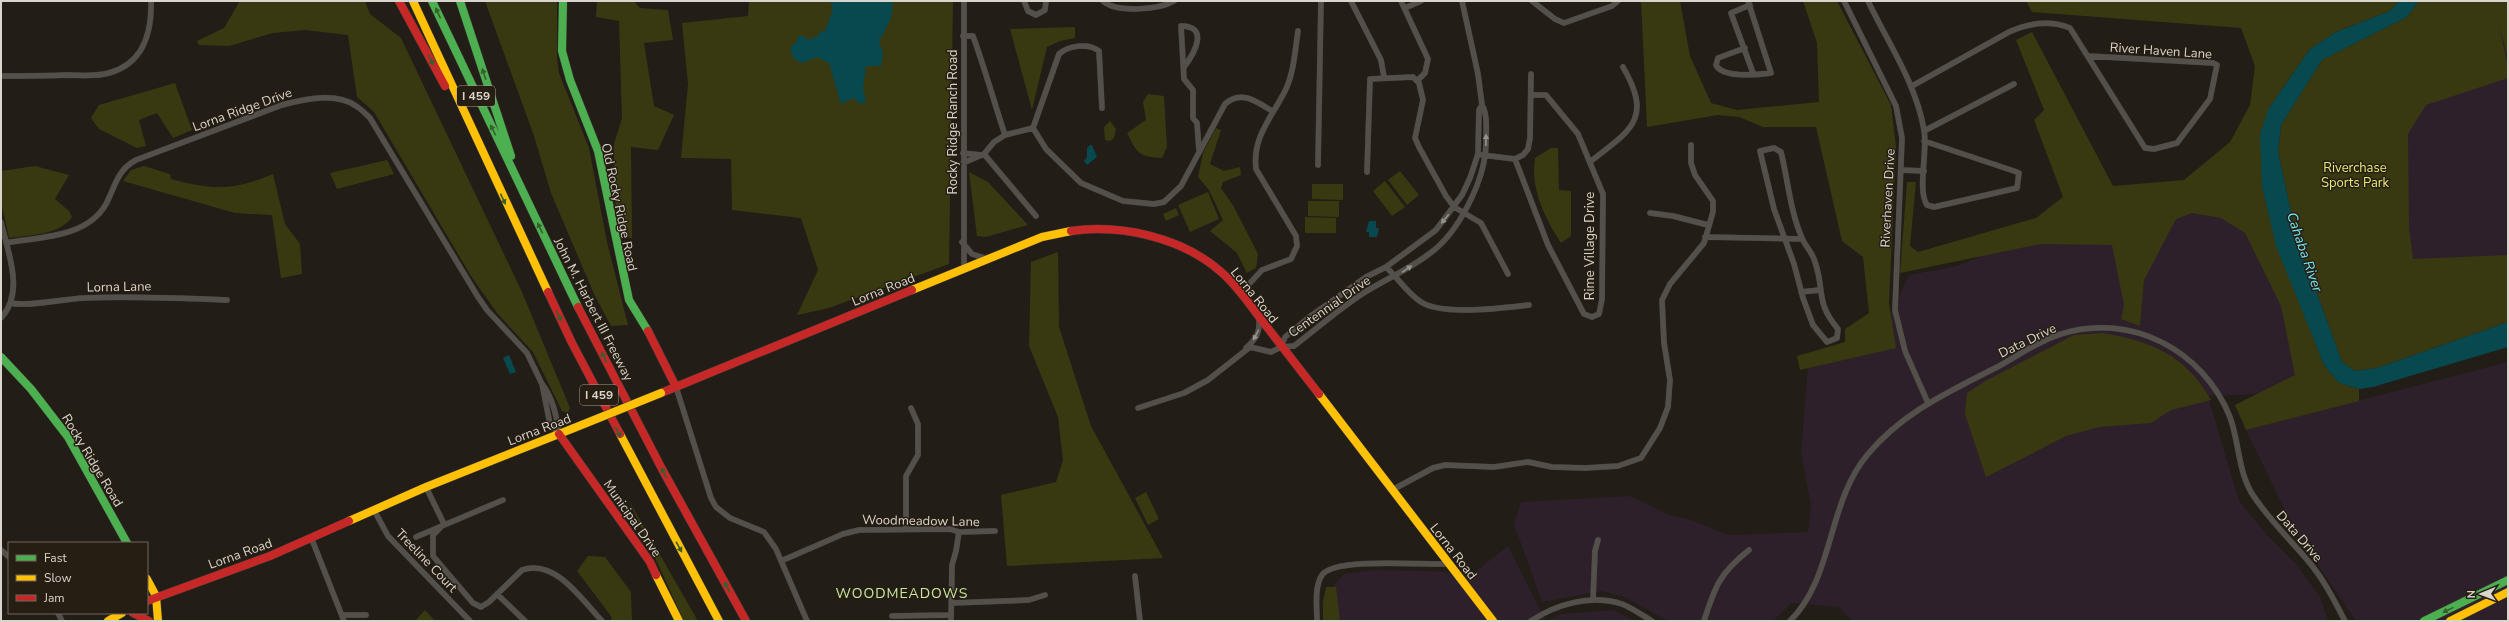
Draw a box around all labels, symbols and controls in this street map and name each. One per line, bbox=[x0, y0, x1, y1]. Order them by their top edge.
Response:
one-way arrow bbox=[435, 7, 441, 18]
street label: River Haven Lane bbox=[2109, 38, 2213, 64]
street label: Rocky Ridge Ranch Road bbox=[944, 49, 962, 195]
one-way arrow bbox=[428, 54, 434, 66]
one-way arrow bbox=[480, 68, 486, 80]
street label: Lorna Ridge Drive bbox=[190, 84, 295, 136]
road number: I 459 bbox=[457, 86, 495, 106]
one-way arrow bbox=[490, 125, 496, 136]
one-way arrow bbox=[1483, 133, 1489, 146]
street label: Old Rocky Ridge Road bbox=[597, 142, 641, 273]
street label: Riverhaven Drive bbox=[1876, 148, 1900, 248]
park label: Riverchase Sports Park bbox=[2321, 159, 2389, 192]
street label: Rime Village Drive bbox=[1581, 192, 1599, 300]
one-way arrow bbox=[500, 193, 506, 205]
water label: Cahaba River bbox=[2282, 210, 2327, 296]
one-way arrow bbox=[1441, 213, 1449, 224]
one-way arrow bbox=[537, 223, 543, 234]
street label: John M. Harbert III Freeway bbox=[549, 234, 637, 385]
street label: Lorna Road bbox=[1226, 264, 1282, 327]
one-way arrow bbox=[1402, 265, 1413, 273]
street label: Lorna Road bbox=[849, 269, 918, 311]
street label: Centennial Drive bbox=[1285, 272, 1374, 342]
street label: Lorna Lane bbox=[86, 277, 152, 297]
one-way arrow bbox=[556, 311, 562, 322]
street label: Data Drive bbox=[1996, 319, 2059, 363]
one-way arrow bbox=[1253, 329, 1259, 341]
one-way arrow bbox=[601, 352, 608, 363]
road number: I 459 bbox=[580, 385, 618, 405]
street label: Lorna Road bbox=[505, 410, 574, 450]
street label: Rocky Ridge Road bbox=[57, 411, 127, 510]
one-way arrow bbox=[615, 426, 621, 438]
one-way arrow bbox=[661, 467, 668, 479]
street label: Municipal Drive bbox=[599, 476, 666, 561]
street label: Data Drive bbox=[2272, 507, 2326, 566]
street label: Woodmeadow Lane bbox=[862, 511, 980, 531]
street label: Lorna Road bbox=[1426, 520, 1481, 583]
street label: Treeline Court bbox=[391, 525, 462, 597]
street label: Lorna Road bbox=[206, 534, 275, 574]
one-way arrow bbox=[676, 541, 682, 553]
legend bbox=[8, 542, 148, 614]
text: Fast bbox=[44, 550, 67, 566]
text: Slow bbox=[44, 570, 72, 586]
north arrow bbox=[2461, 574, 2501, 614]
one-way arrow bbox=[723, 581, 730, 593]
district label: WOODMEADOWS bbox=[836, 584, 968, 603]
text: Jam bbox=[43, 590, 65, 606]
text: N bbox=[2464, 590, 2479, 598]
one-way arrow bbox=[2442, 607, 2453, 613]

